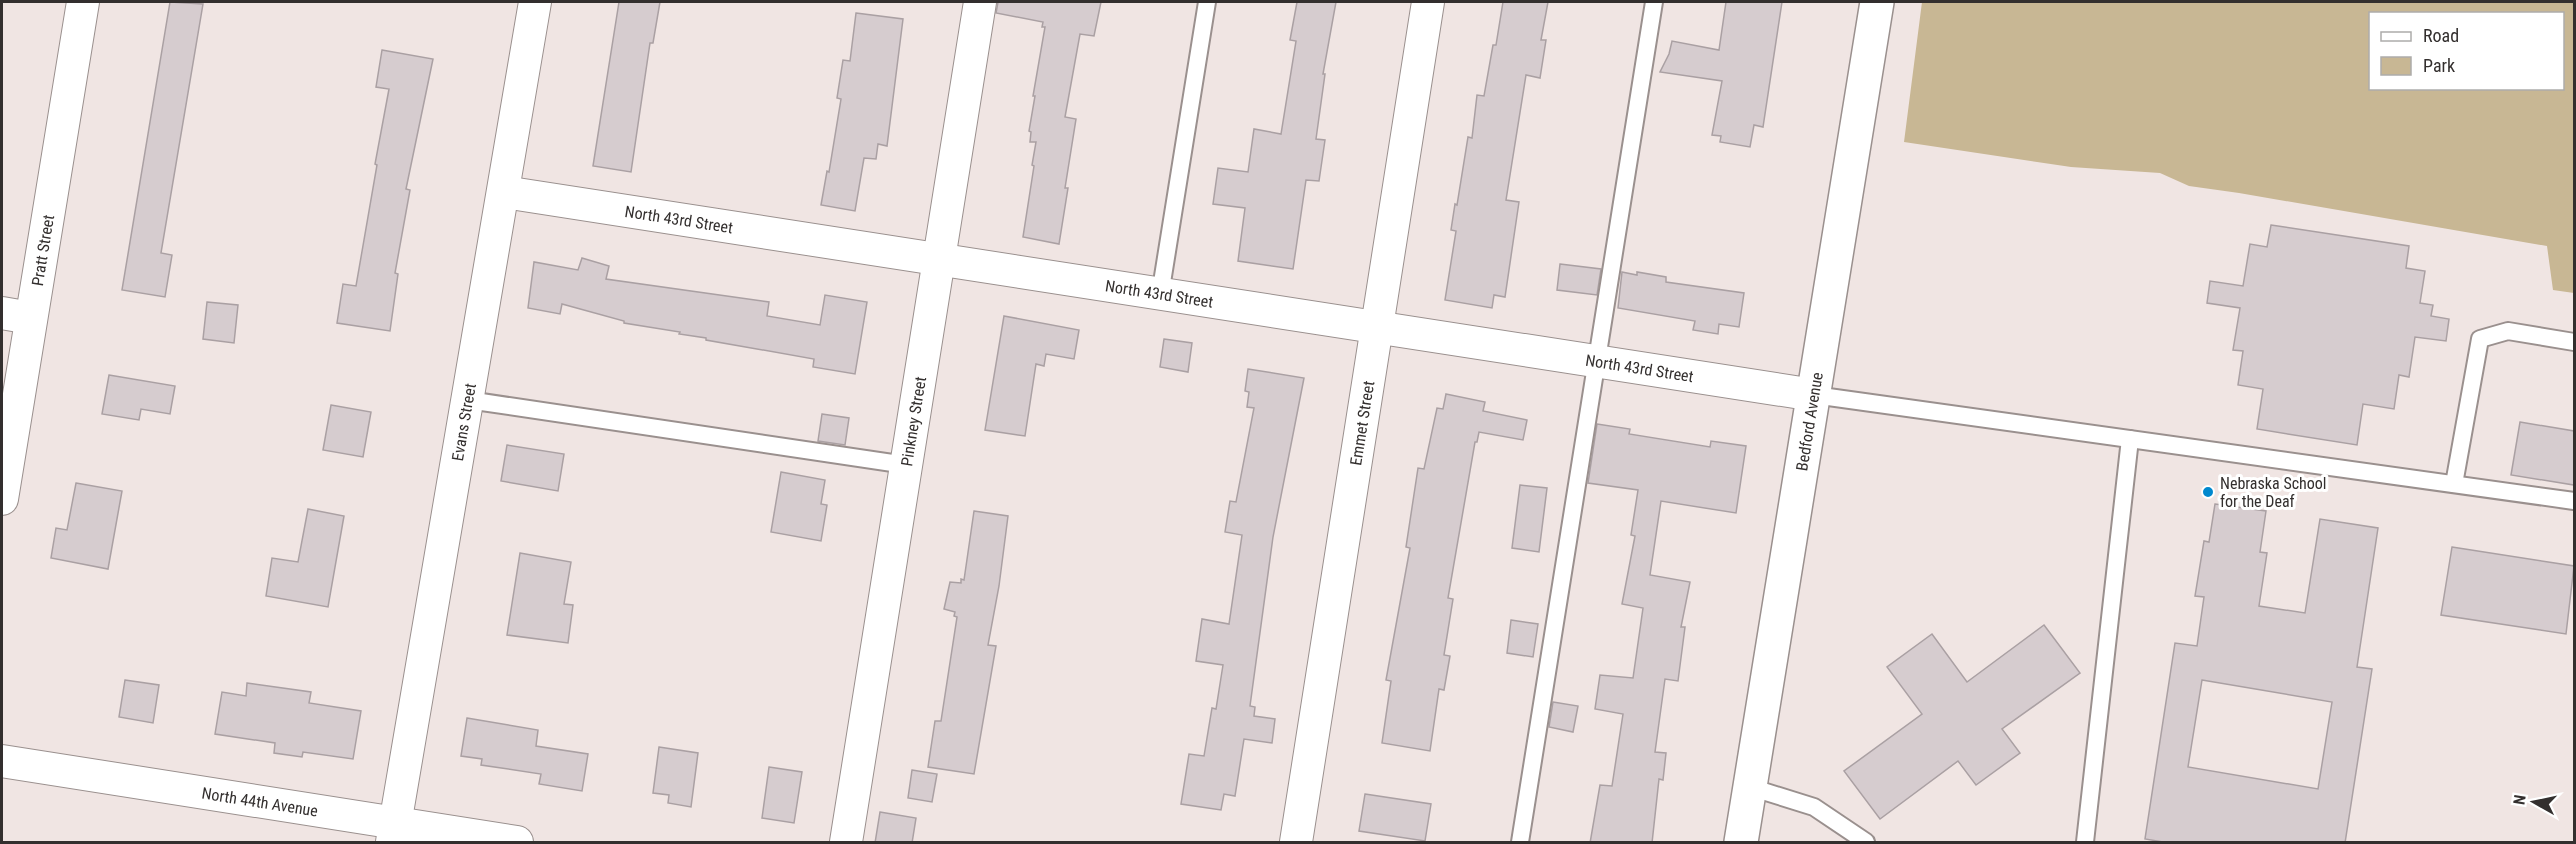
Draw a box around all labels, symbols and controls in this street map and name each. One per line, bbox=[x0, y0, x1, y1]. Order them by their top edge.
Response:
legend bbox=[2369, 12, 2564, 90]
text: Road bbox=[2423, 25, 2459, 46]
text: Park bbox=[2423, 55, 2455, 76]
street label: North 43rd Street bbox=[624, 201, 734, 237]
street label: Pratt Street bbox=[27, 213, 58, 287]
street label: North 43rd Street bbox=[1104, 276, 1215, 311]
street label: North 43rd Street bbox=[1584, 350, 1695, 386]
street label: Bedford Avenue bbox=[1792, 371, 1826, 472]
street label: Pinkney Street bbox=[897, 375, 930, 468]
street label: Emmet Street bbox=[1346, 379, 1378, 467]
street label: Evans Street bbox=[448, 382, 479, 462]
place label: Nebraska School for the Deaf bbox=[2220, 474, 2327, 511]
marker: Nebraska School for the Deaf bbox=[2201, 485, 2215, 499]
north arrow bbox=[2504, 772, 2564, 832]
street label: North 44th Avenue bbox=[200, 783, 319, 820]
text: N bbox=[2510, 793, 2530, 806]

